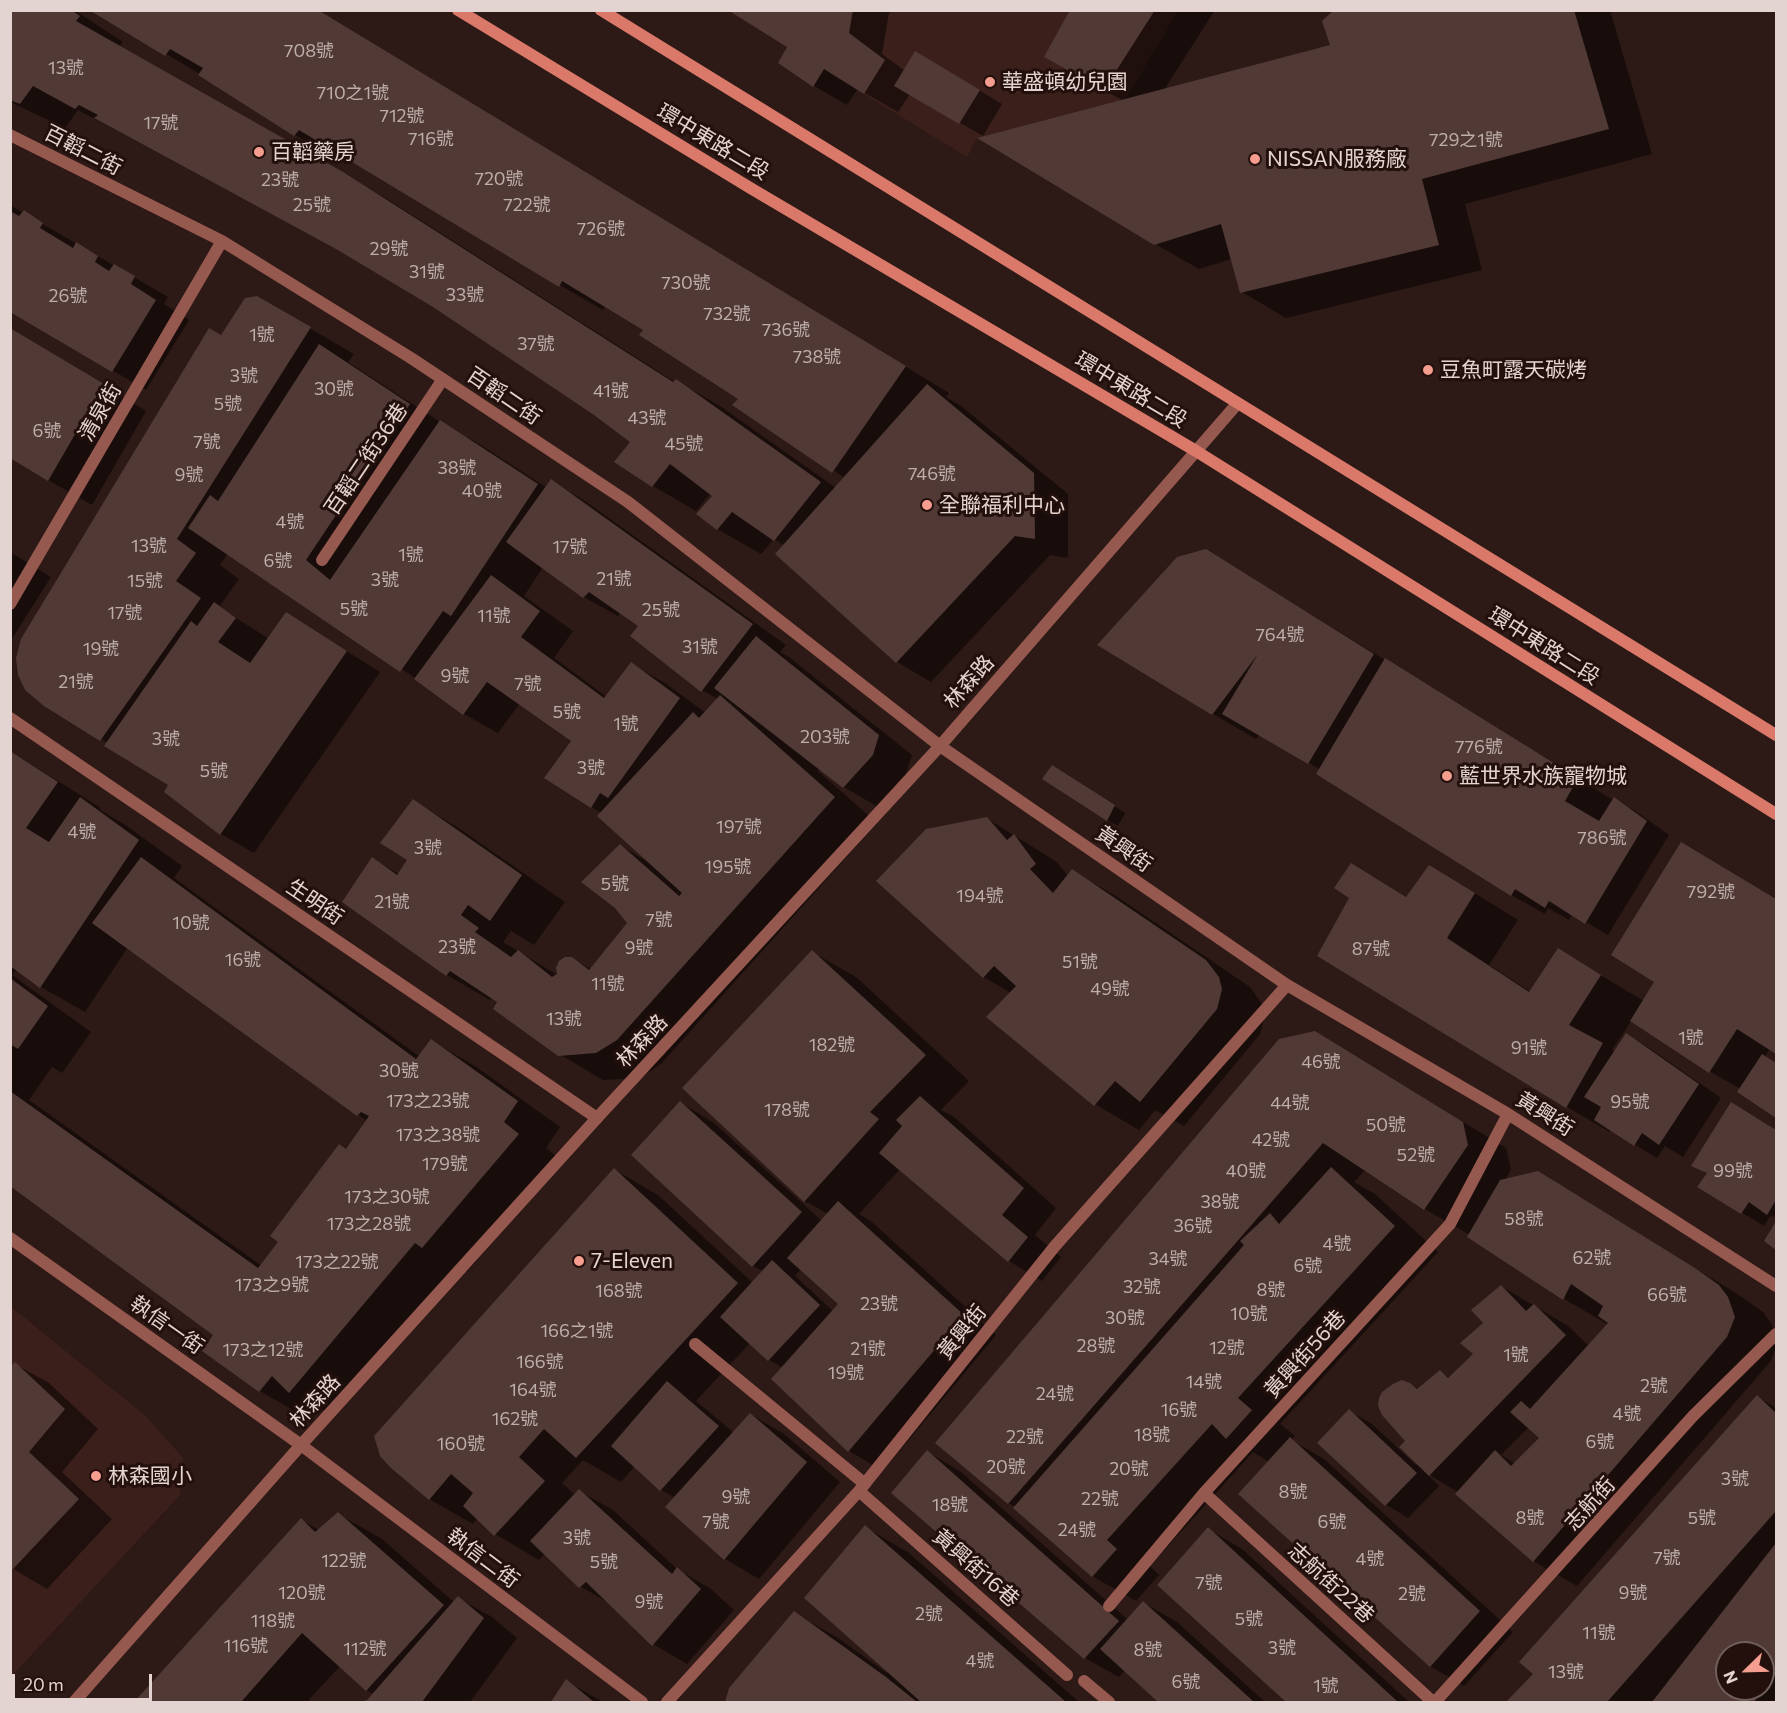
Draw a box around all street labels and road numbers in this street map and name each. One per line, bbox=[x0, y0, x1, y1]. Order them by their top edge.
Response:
street label: 環中東路二段 bbox=[653, 99, 773, 185]
street label: 百韜二街 bbox=[40, 120, 126, 180]
street label: 環中東路二段 bbox=[1071, 347, 1191, 433]
street label: 百韜二街 bbox=[462, 362, 546, 430]
street label: 清泉街 bbox=[73, 378, 127, 446]
street label: 百韜二街36巷 bbox=[319, 398, 413, 520]
street label: 環中東路二段 bbox=[1484, 602, 1604, 690]
street label: 林森路 bbox=[939, 650, 999, 714]
street label: 黃興街 bbox=[1091, 821, 1157, 877]
street label: 生明街 bbox=[282, 874, 348, 930]
street label: 林森路 bbox=[611, 1009, 673, 1073]
street label: 黃興街 bbox=[1512, 1087, 1578, 1141]
street label: 執信一街 bbox=[125, 1291, 209, 1359]
street label: 黃興街 bbox=[932, 1300, 992, 1364]
street label: 黃興街56巷 bbox=[1259, 1305, 1351, 1403]
street label: 林森路 bbox=[285, 1369, 345, 1433]
street label: 志航街 bbox=[1560, 1472, 1620, 1536]
street label: 執信二街 bbox=[442, 1523, 524, 1593]
street label: 黃興街16巷 bbox=[928, 1524, 1024, 1612]
street label: 志航街22巷 bbox=[1283, 1538, 1379, 1628]

